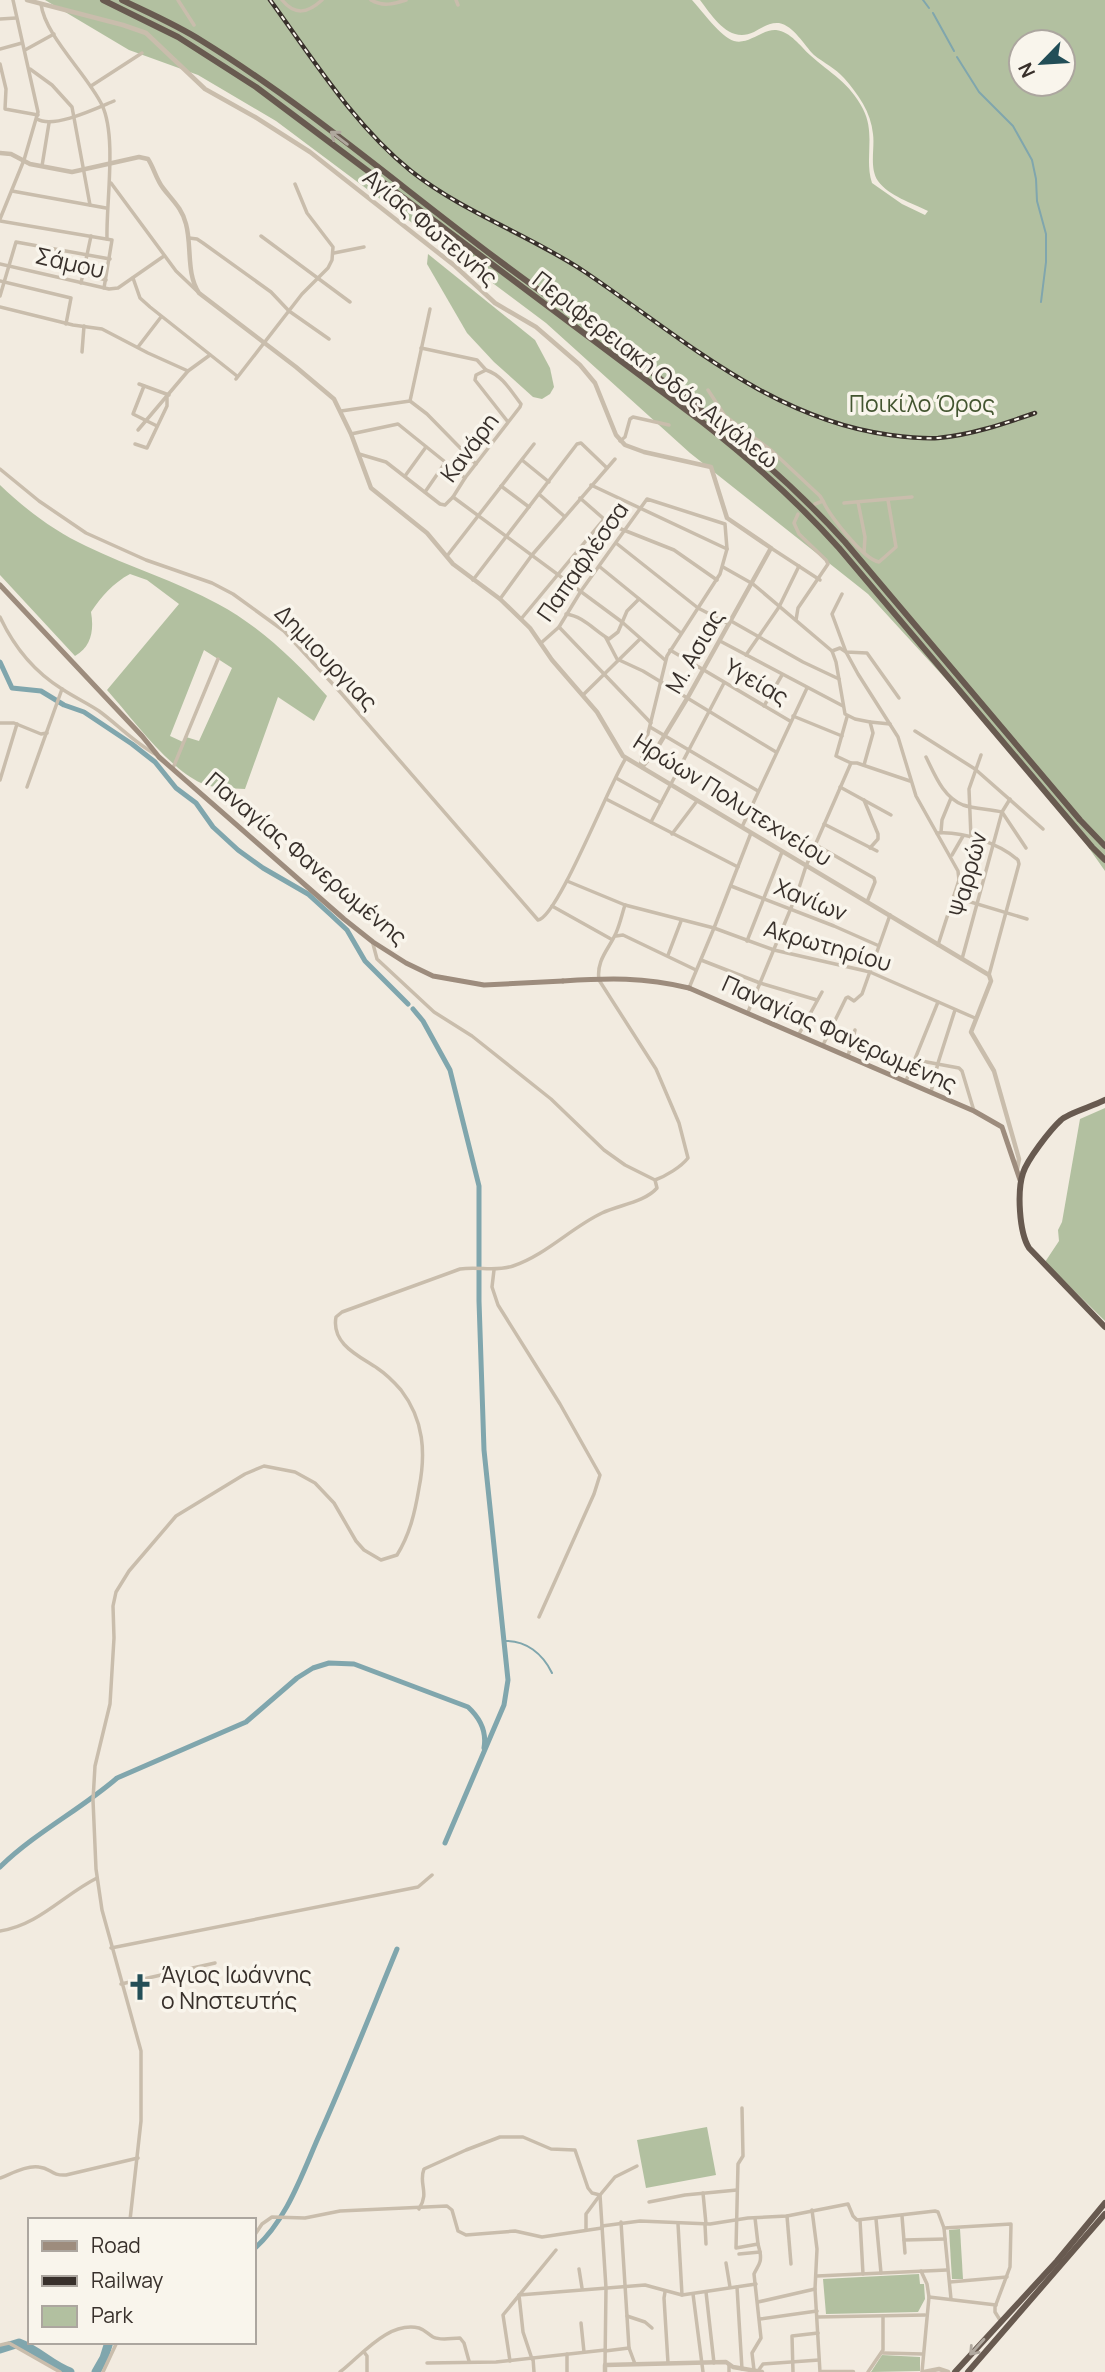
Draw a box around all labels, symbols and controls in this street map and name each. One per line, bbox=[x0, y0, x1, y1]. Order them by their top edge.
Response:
north arrow bbox=[1007, 28, 1077, 98]
text: N bbox=[1012, 59, 1041, 82]
one-way arrow bbox=[330, 131, 349, 146]
street label: Αγίας Φωτεινής bbox=[357, 161, 505, 293]
street label: Σάμου bbox=[32, 239, 108, 285]
street label: Περιφερειακή Οδός Αιγάλεω bbox=[527, 263, 785, 475]
park label: Ποικίλο Όρος bbox=[849, 387, 995, 419]
street label: Κανάρη bbox=[432, 406, 506, 488]
street label: Παπαφλέσσα bbox=[529, 495, 635, 627]
street label: Δημιουργιας bbox=[268, 597, 386, 717]
street label: Μ. Ασιας bbox=[657, 603, 731, 699]
street label: Υγείας bbox=[719, 650, 795, 712]
street label: Ηρώων Πολυτεχνείου bbox=[628, 725, 838, 873]
street label: Παναγίας Φανερωμένης bbox=[199, 764, 415, 952]
street label: Ψαρρών bbox=[940, 828, 994, 920]
street label: Χανίων bbox=[770, 870, 852, 928]
street label: Ακρωτηρίου bbox=[761, 912, 895, 978]
street label: Παναγίας Φανερωμένης bbox=[717, 967, 963, 1099]
place label: Άγιος Ιωάννης ο Νηστευτής bbox=[161, 1958, 312, 2016]
church icon: Άγιος Ιωάννης ο Νηστευτής bbox=[125, 1972, 155, 2002]
legend bbox=[28, 2218, 256, 2344]
text: Road bbox=[91, 2231, 141, 2259]
text: Railway bbox=[91, 2266, 163, 2294]
text: Park bbox=[91, 2301, 133, 2329]
one-way arrow bbox=[969, 2338, 986, 2355]

